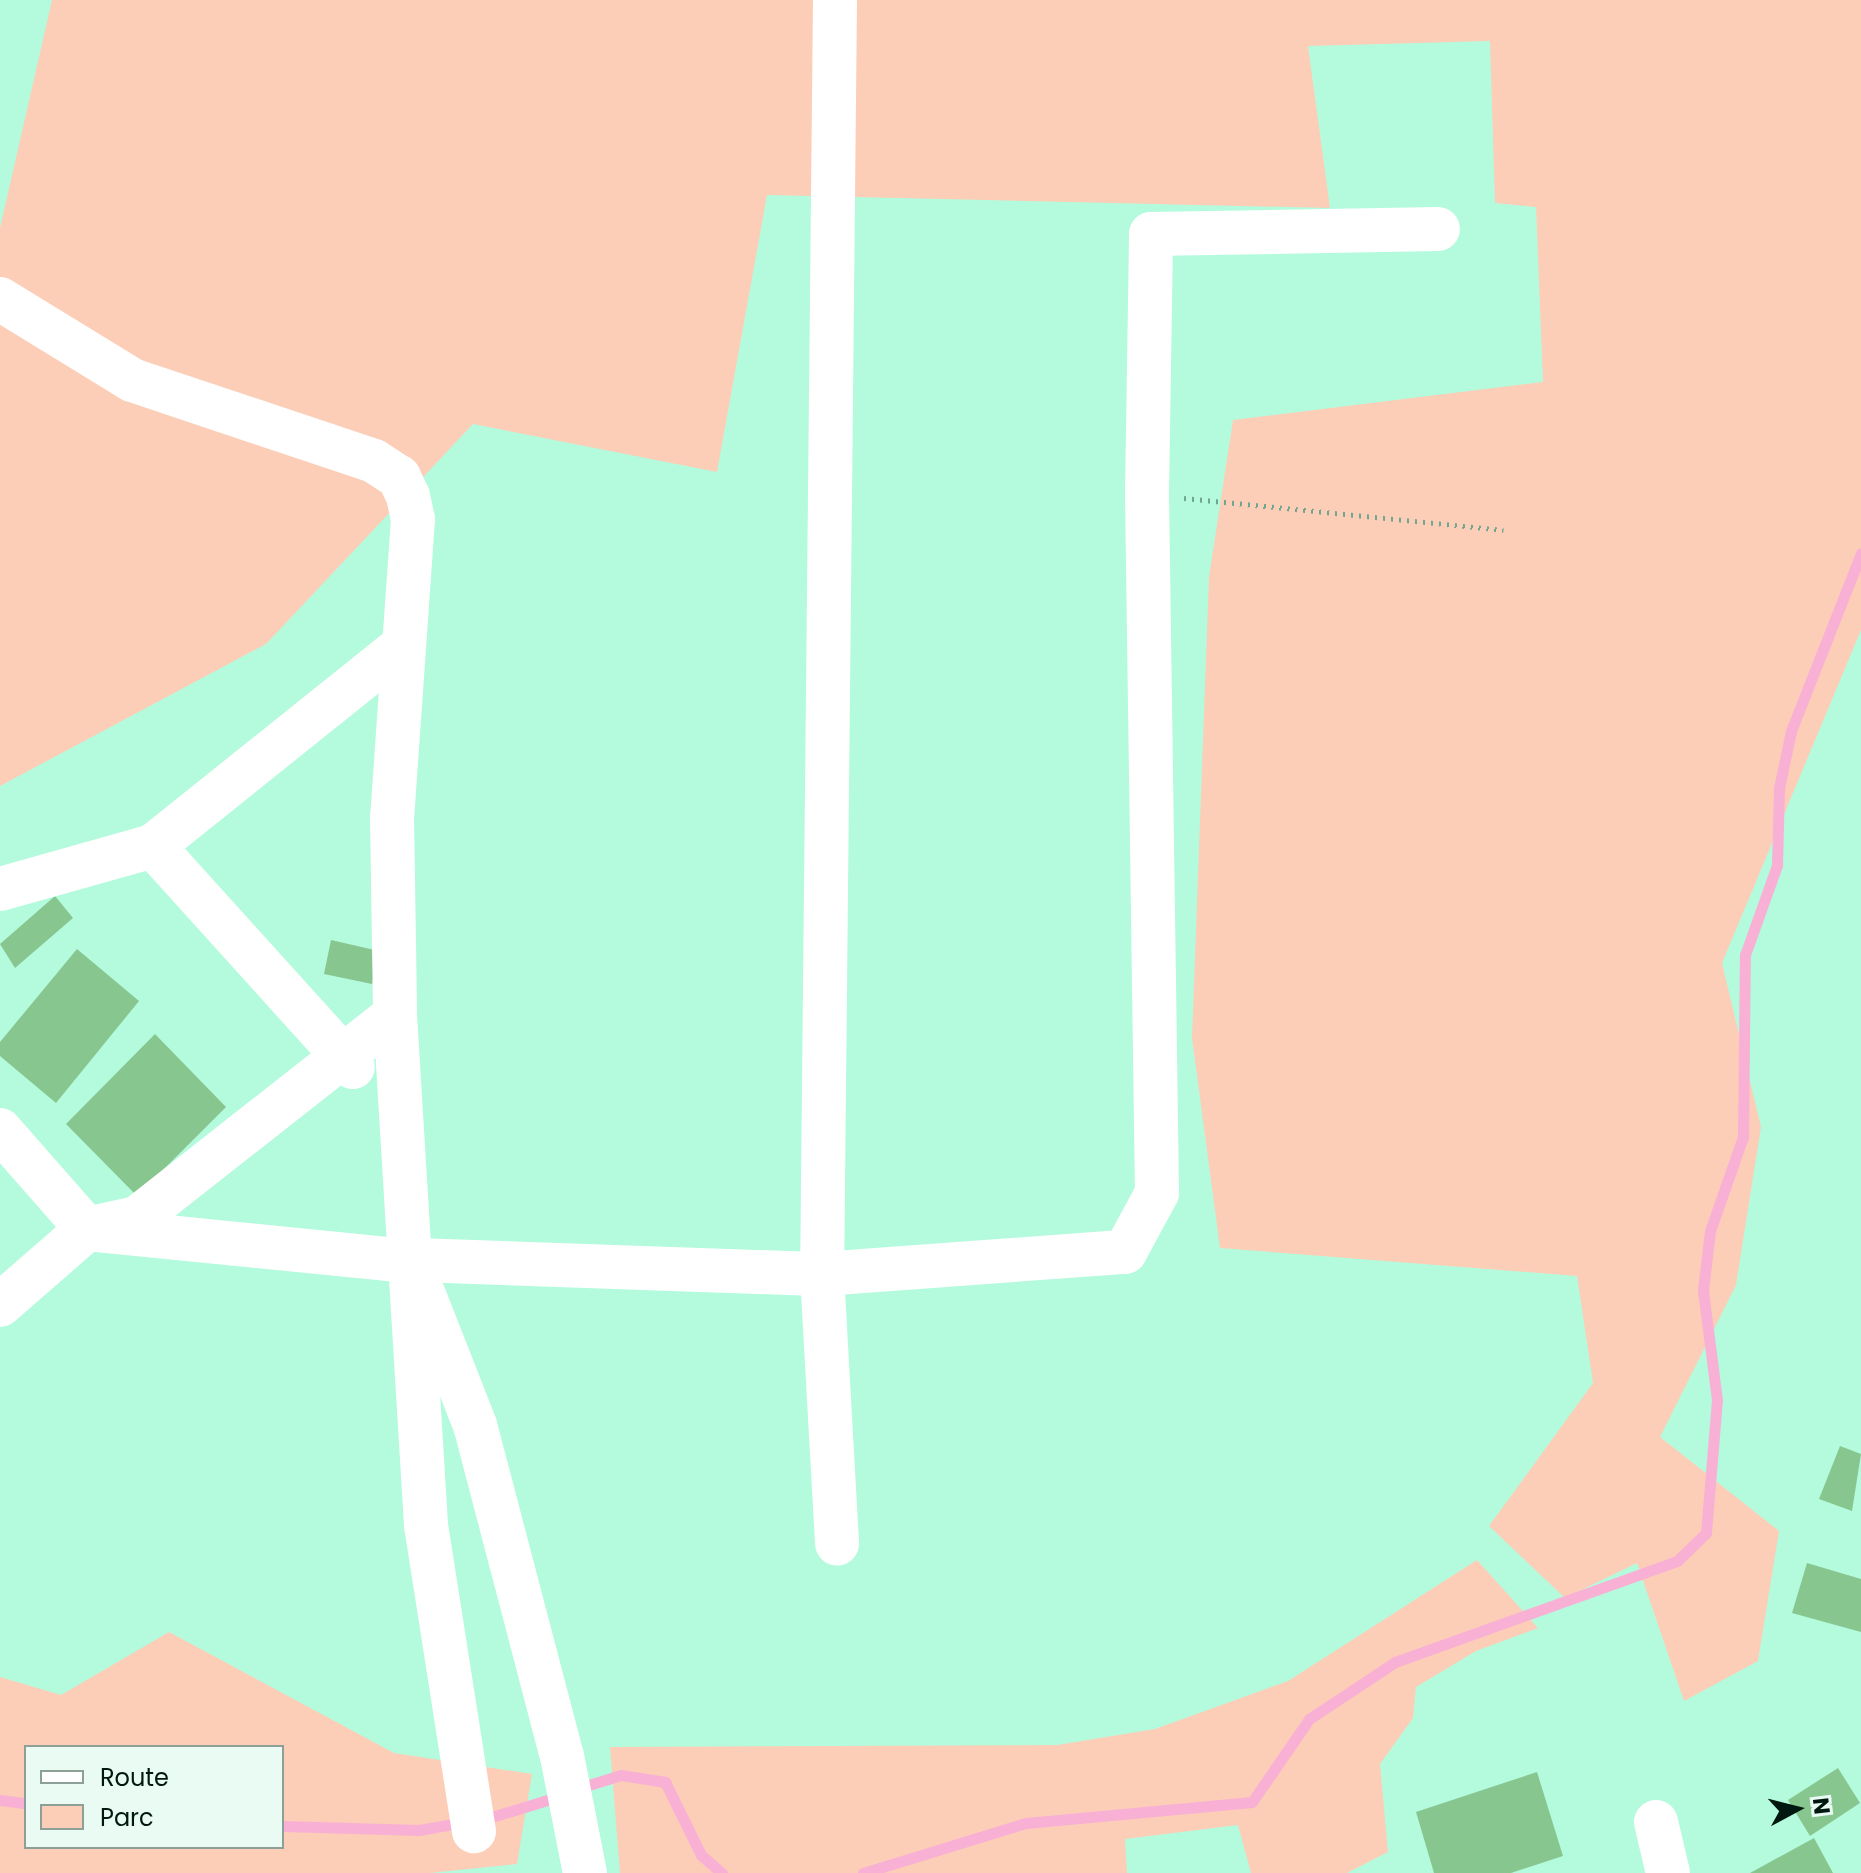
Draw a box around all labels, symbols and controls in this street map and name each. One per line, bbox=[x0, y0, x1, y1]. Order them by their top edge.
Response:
legend bbox=[24, 1745, 284, 1849]
text: Route bbox=[100, 1761, 169, 1794]
north arrow bbox=[1757, 1769, 1837, 1849]
text: N bbox=[1805, 1796, 1838, 1816]
text: Parc bbox=[100, 1801, 154, 1834]

